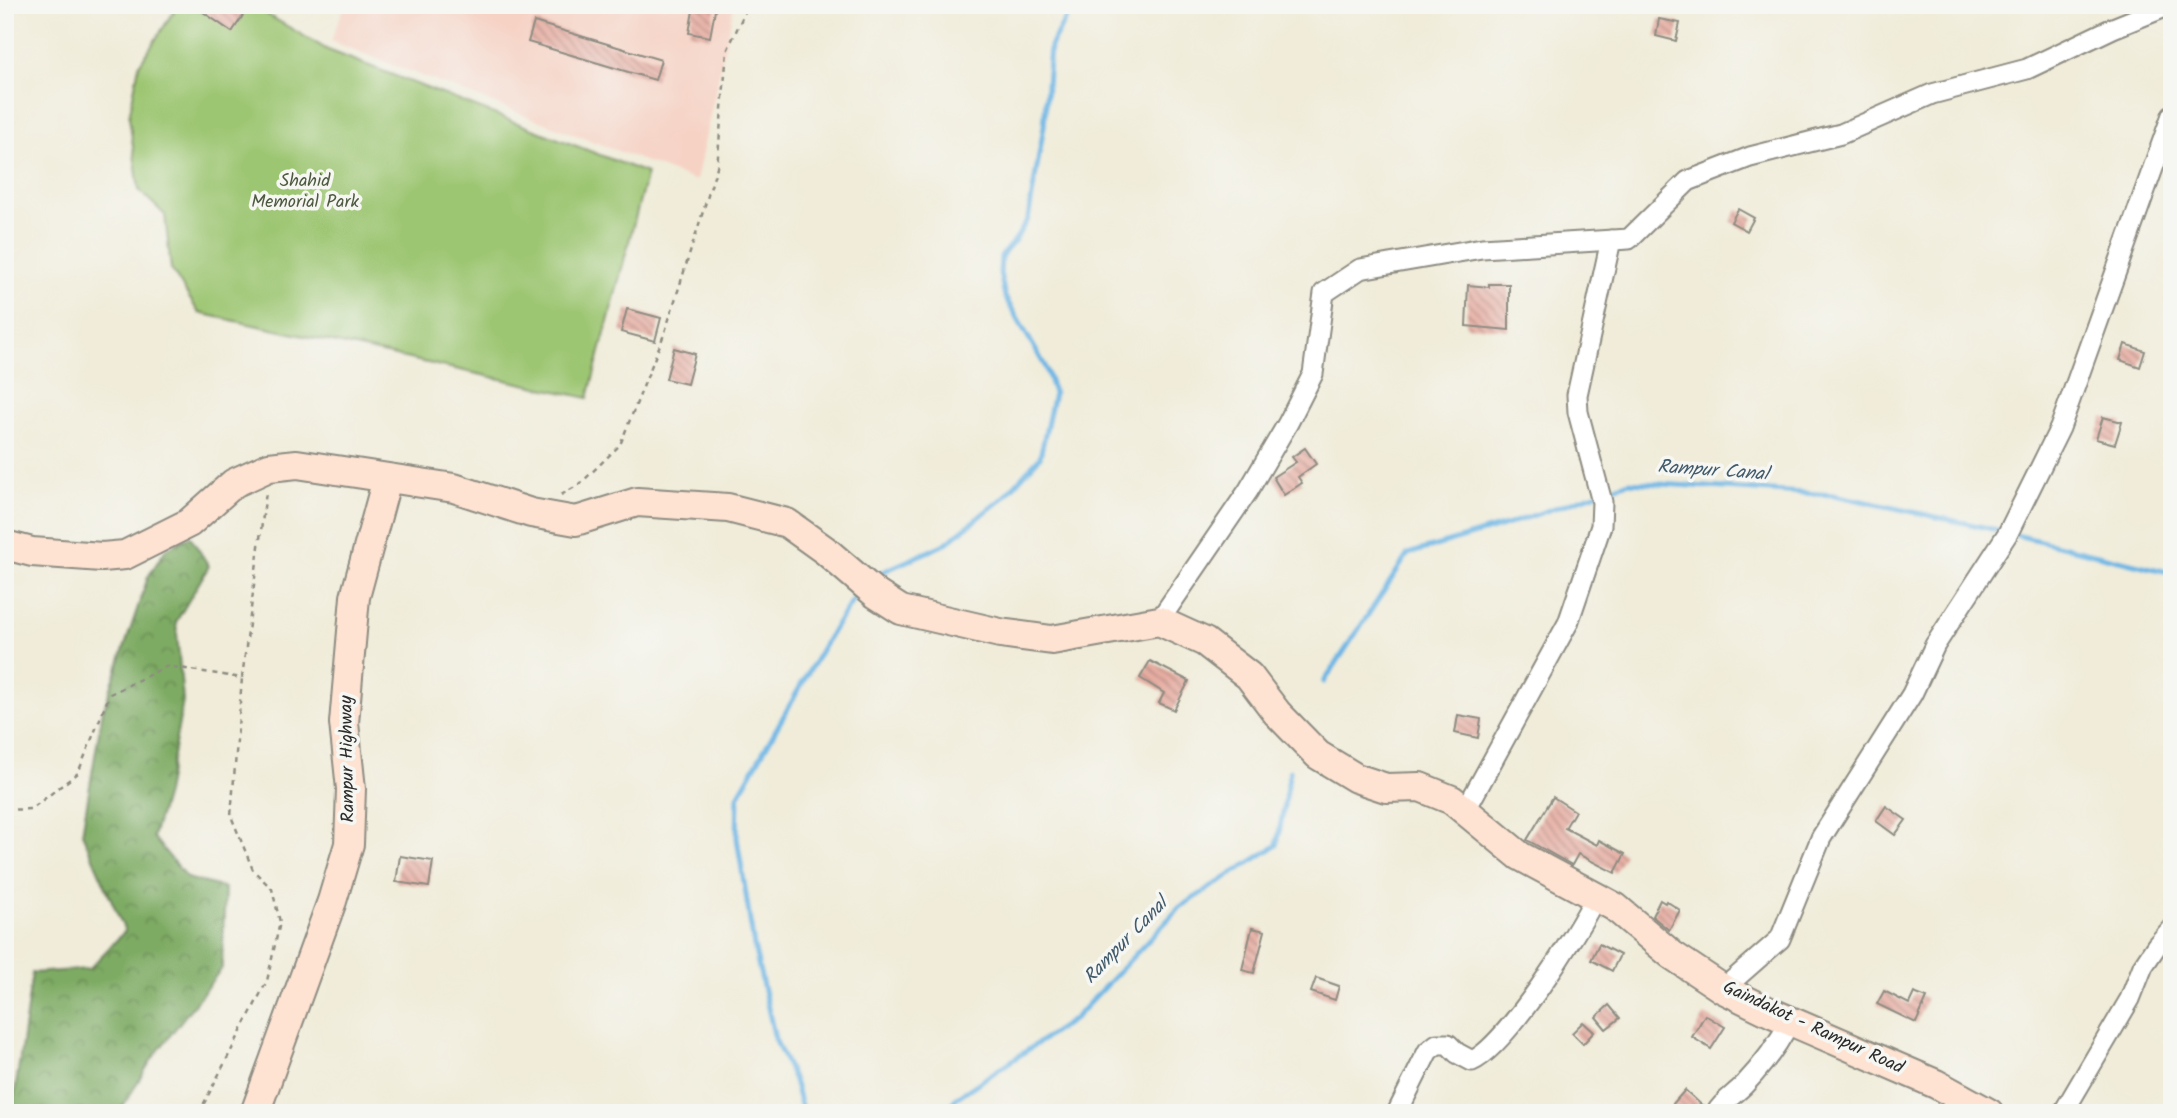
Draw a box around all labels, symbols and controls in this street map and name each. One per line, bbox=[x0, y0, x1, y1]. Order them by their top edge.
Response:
park label: Shahid Memorial Park bbox=[251, 167, 359, 217]
water label: Rampur Canal bbox=[1656, 452, 1773, 490]
street label: Rampur Highway bbox=[332, 695, 364, 823]
water label: Rampur Canal bbox=[1077, 888, 1178, 991]
street label: Gaindakot - Rampur Road bbox=[1718, 973, 1909, 1083]

